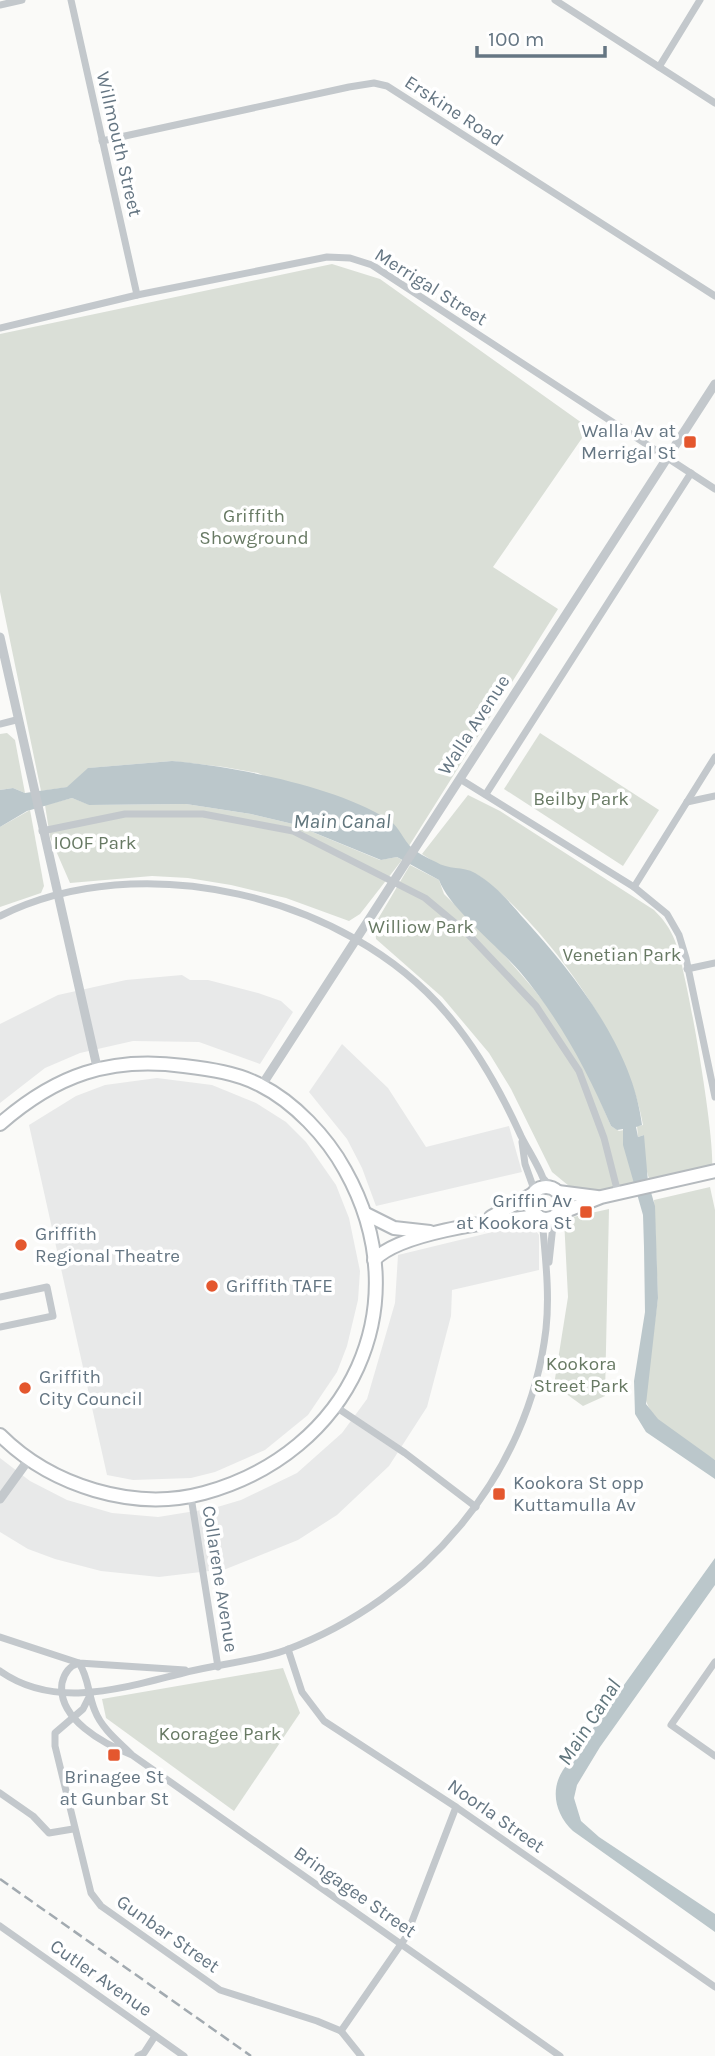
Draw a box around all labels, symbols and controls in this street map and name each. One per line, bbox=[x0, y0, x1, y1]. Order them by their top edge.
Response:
scale bar bbox=[477, 14, 605, 58]
text: 100 m bbox=[488, 27, 545, 51]
street label: Willmouth Street bbox=[92, 69, 146, 219]
street label: Erskine Road bbox=[400, 71, 508, 151]
street label: Merrigal Street bbox=[371, 244, 491, 330]
place label: Walla Av at Merrigal St bbox=[581, 420, 676, 464]
marker: Walla Av at Merrigal St bbox=[682, 434, 698, 450]
park label: Griffith Showground bbox=[199, 505, 309, 549]
street label: Walla Avenue bbox=[433, 671, 515, 779]
park label: Beilby Park bbox=[533, 788, 629, 810]
water label: Main Canal bbox=[293, 809, 391, 833]
park label: IOOF Park bbox=[54, 832, 137, 854]
park label: Williow Park bbox=[368, 916, 474, 938]
park label: Venetian Park bbox=[563, 944, 682, 966]
place label: Griffin Av at Kookora St bbox=[456, 1190, 572, 1234]
marker: Griffin Av at Kookora St bbox=[578, 1204, 594, 1220]
place label: Griffith Regional Theatre bbox=[35, 1223, 180, 1267]
marker: Griffith Regional Theatre bbox=[13, 1237, 29, 1253]
place label: Griffith TAFE bbox=[226, 1275, 333, 1297]
marker: Griffith TAFE bbox=[204, 1278, 220, 1294]
park label: Kookora Street Park bbox=[533, 1353, 629, 1397]
place label: Griffith City Council bbox=[39, 1366, 143, 1410]
marker: Griffith City Council bbox=[17, 1380, 33, 1396]
place label: Kookora St opp Kuttamulla Av bbox=[513, 1472, 644, 1516]
marker: Kookora St opp Kuttamulla Av bbox=[491, 1486, 507, 1502]
street label: Collarene Avenue bbox=[198, 1504, 242, 1654]
water label: Main Canal bbox=[552, 1675, 626, 1769]
park label: Kooragee Park bbox=[159, 1723, 282, 1745]
marker: Brinagee St at Gunbar St bbox=[106, 1747, 122, 1763]
place label: Brinagee St at Gunbar St bbox=[59, 1766, 169, 1810]
street label: Noorla Street bbox=[443, 1775, 549, 1857]
street label: Bringagee Street bbox=[290, 1842, 420, 1942]
street label: Gunbar Street bbox=[112, 1890, 224, 1978]
street label: Cutler Avenue bbox=[46, 1935, 156, 2021]

